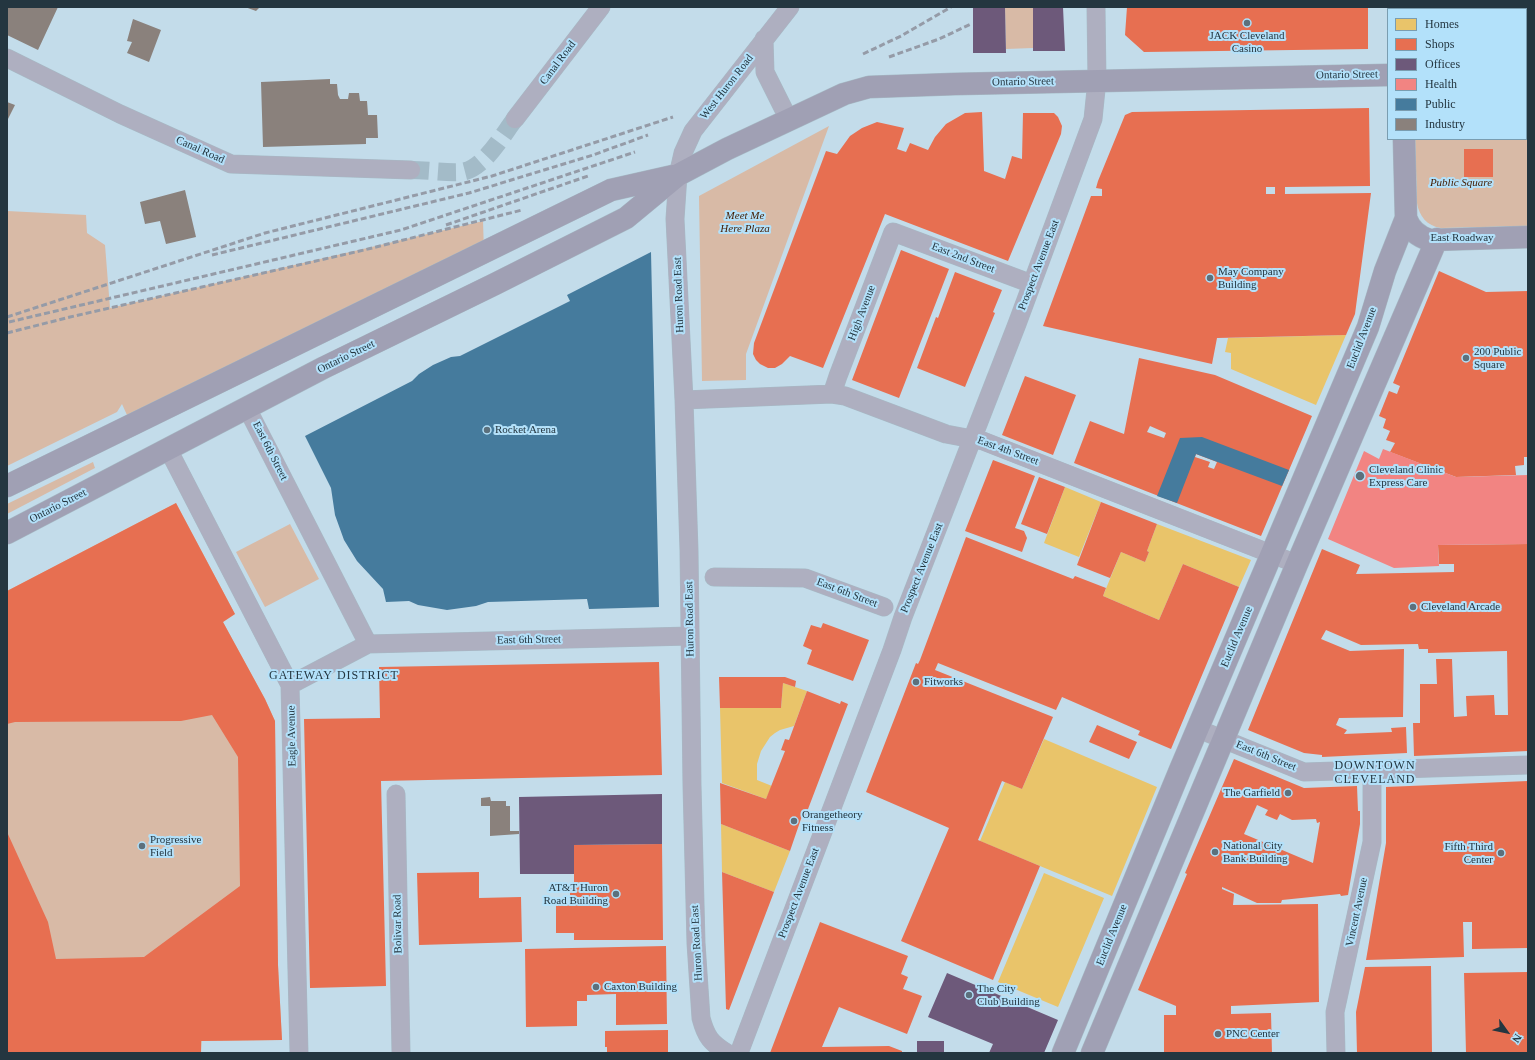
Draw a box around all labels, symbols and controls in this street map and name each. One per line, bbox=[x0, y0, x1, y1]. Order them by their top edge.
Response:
legend bbox=[1387, 8, 1527, 140]
text: Homes bbox=[1425, 17, 1459, 31]
marker: JACK Cleveland Casino bbox=[1242, 18, 1252, 28]
place label: JACK Cleveland Casino bbox=[1210, 29, 1284, 55]
text: Shops bbox=[1425, 37, 1454, 51]
street label: Canal Road bbox=[537, 38, 579, 88]
street label: West Huron Road bbox=[698, 52, 756, 122]
text: Offices bbox=[1425, 57, 1460, 71]
street label: Ontario Street bbox=[1316, 68, 1378, 82]
street label: Ontario Street bbox=[992, 75, 1054, 89]
text: Health bbox=[1425, 77, 1457, 91]
text: Public bbox=[1425, 97, 1456, 111]
text: Industry bbox=[1425, 117, 1465, 131]
street label: Canal Road bbox=[174, 133, 226, 167]
park label: Public Square bbox=[1430, 176, 1492, 190]
park label: Meet Me Here Plaza bbox=[720, 209, 770, 235]
street label: Prospect Avenue East bbox=[1016, 218, 1062, 312]
street label: East Roadway bbox=[1430, 231, 1494, 245]
street label: East 2nd Street bbox=[930, 240, 996, 276]
street label: Huron Road East bbox=[671, 257, 687, 333]
place label: May Company Building bbox=[1218, 265, 1284, 291]
marker: May Company Building bbox=[1205, 273, 1215, 283]
street label: High Avenue bbox=[845, 283, 879, 343]
street label: Euclid Avenue bbox=[1344, 305, 1380, 371]
street label: Ontario Street bbox=[315, 337, 377, 377]
place label: 200 Public Square bbox=[1474, 345, 1521, 371]
marker: 200 Public Square bbox=[1461, 353, 1471, 363]
street label: East 6th Street bbox=[250, 419, 290, 483]
place label: Rocket Arena bbox=[495, 423, 556, 437]
marker: Rocket Arena bbox=[482, 425, 492, 435]
street label: East 4th Street bbox=[976, 434, 1040, 468]
place label: Cleveland Clinic Express Care bbox=[1369, 463, 1443, 489]
marker: Cleveland Clinic Express Care bbox=[1354, 470, 1366, 482]
street label: Ontario Street bbox=[27, 486, 89, 526]
street label: Prospect Avenue East bbox=[898, 521, 946, 615]
street label: East 6th Street bbox=[815, 575, 879, 611]
street label: Huron Road East bbox=[683, 581, 697, 657]
place label: Cleveland Arcade bbox=[1421, 600, 1500, 614]
marker: Cleveland Arcade bbox=[1408, 602, 1418, 612]
street label: Euclid Avenue bbox=[1218, 605, 1256, 669]
street label: East 6th Street bbox=[497, 633, 561, 647]
district label: GATEWAY DISTRICT bbox=[269, 669, 399, 683]
place label: Fitworks bbox=[924, 675, 963, 689]
marker: Fitworks bbox=[911, 677, 921, 687]
street label: Eagle Avenue bbox=[285, 705, 299, 767]
street label: East 6th Street bbox=[1234, 738, 1298, 774]
district label: DOWNTOWN CLEVELAND bbox=[1334, 759, 1416, 787]
place label: The Garfield bbox=[1224, 786, 1280, 800]
marker: The Garfield bbox=[1283, 788, 1293, 798]
place label: Orangetheory Fitness bbox=[802, 808, 862, 834]
marker: Orangetheory Fitness bbox=[789, 816, 799, 826]
place label: Progressive Field bbox=[150, 833, 201, 859]
place label: National City Bank Building bbox=[1223, 839, 1287, 865]
place label: Fifth Third Center bbox=[1444, 840, 1493, 866]
marker: Progressive Field bbox=[137, 841, 147, 851]
street label: Prospect Avenue East bbox=[776, 846, 822, 940]
marker: National City Bank Building bbox=[1210, 847, 1220, 857]
marker: Fifth Third Center bbox=[1496, 848, 1506, 858]
street label: Vincent Avenue bbox=[1343, 876, 1371, 948]
place label: AT&T Huron Road Building bbox=[544, 881, 608, 907]
marker: AT&T Huron Road Building bbox=[611, 889, 621, 899]
street label: Bolivar Road bbox=[391, 894, 405, 954]
street label: Euclid Avenue bbox=[1094, 902, 1130, 968]
street label: Huron Road East bbox=[688, 905, 706, 981]
place label: Caxton Building bbox=[604, 980, 677, 994]
marker: Caxton Building bbox=[591, 982, 601, 992]
place label: The City Club Building bbox=[977, 982, 1040, 1008]
marker: The City Club Building bbox=[964, 990, 974, 1000]
north arrow bbox=[1487, 1012, 1527, 1052]
place label: PNC Center bbox=[1226, 1027, 1279, 1041]
marker: PNC Center bbox=[1213, 1029, 1223, 1039]
text: N bbox=[1510, 1032, 1524, 1045]

